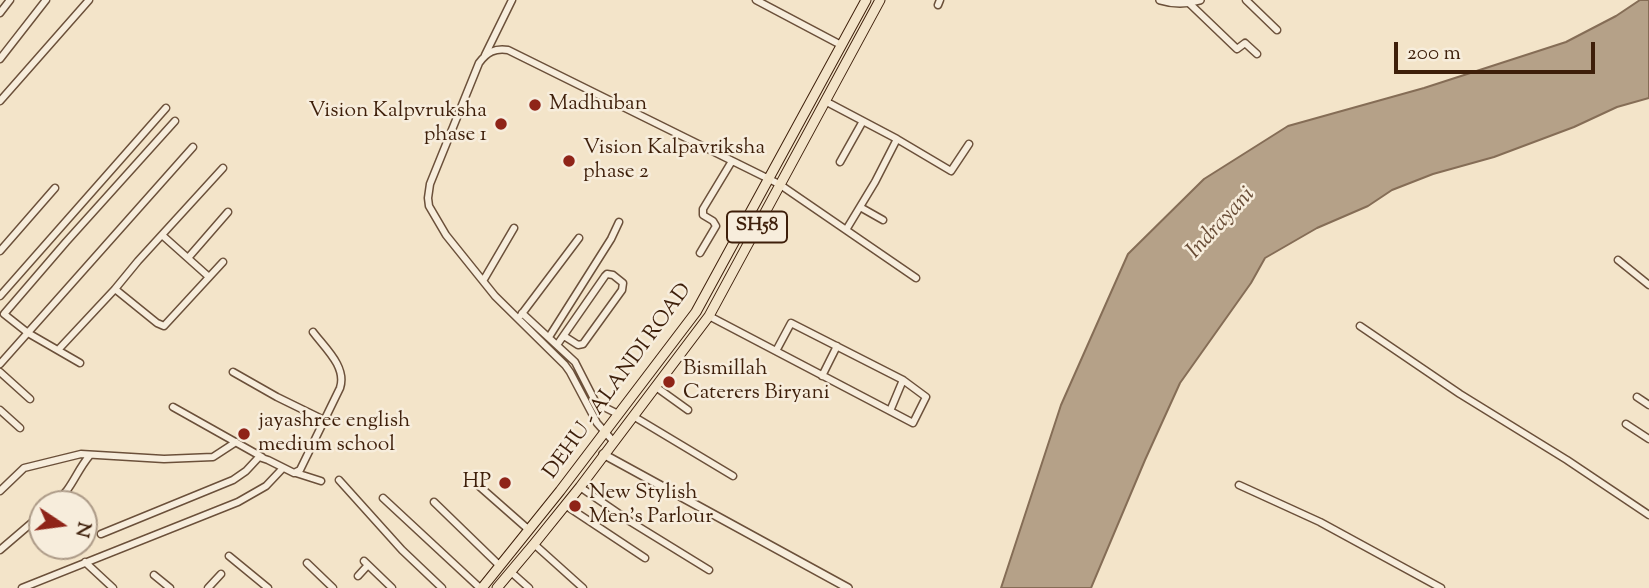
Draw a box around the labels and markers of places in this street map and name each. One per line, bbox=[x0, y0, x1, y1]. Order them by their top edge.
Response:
place label: Madhuban bbox=[549, 92, 647, 118]
marker: Madhuban bbox=[527, 97, 543, 113]
place label: Vision Kalpvruksha phase 1 bbox=[309, 99, 487, 149]
marker: Vision Kalpvruksha phase 1 bbox=[493, 116, 509, 132]
place label: Vision Kalpavriksha phase 2 bbox=[583, 136, 765, 186]
marker: Vision Kalpavriksha phase 2 bbox=[561, 153, 577, 169]
place label: Bismillah Caterers Biryani bbox=[683, 357, 830, 407]
marker: Bismillah Caterers Biryani bbox=[661, 374, 677, 390]
place label: jayashree english medium school bbox=[258, 409, 410, 459]
marker: jayashree english medium school bbox=[236, 426, 252, 442]
place label: HP bbox=[463, 470, 491, 496]
marker: HP bbox=[497, 475, 513, 491]
place label: New Stylish Men's Parlour bbox=[589, 481, 713, 531]
marker: New Stylish Men's Parlour bbox=[567, 498, 583, 514]

